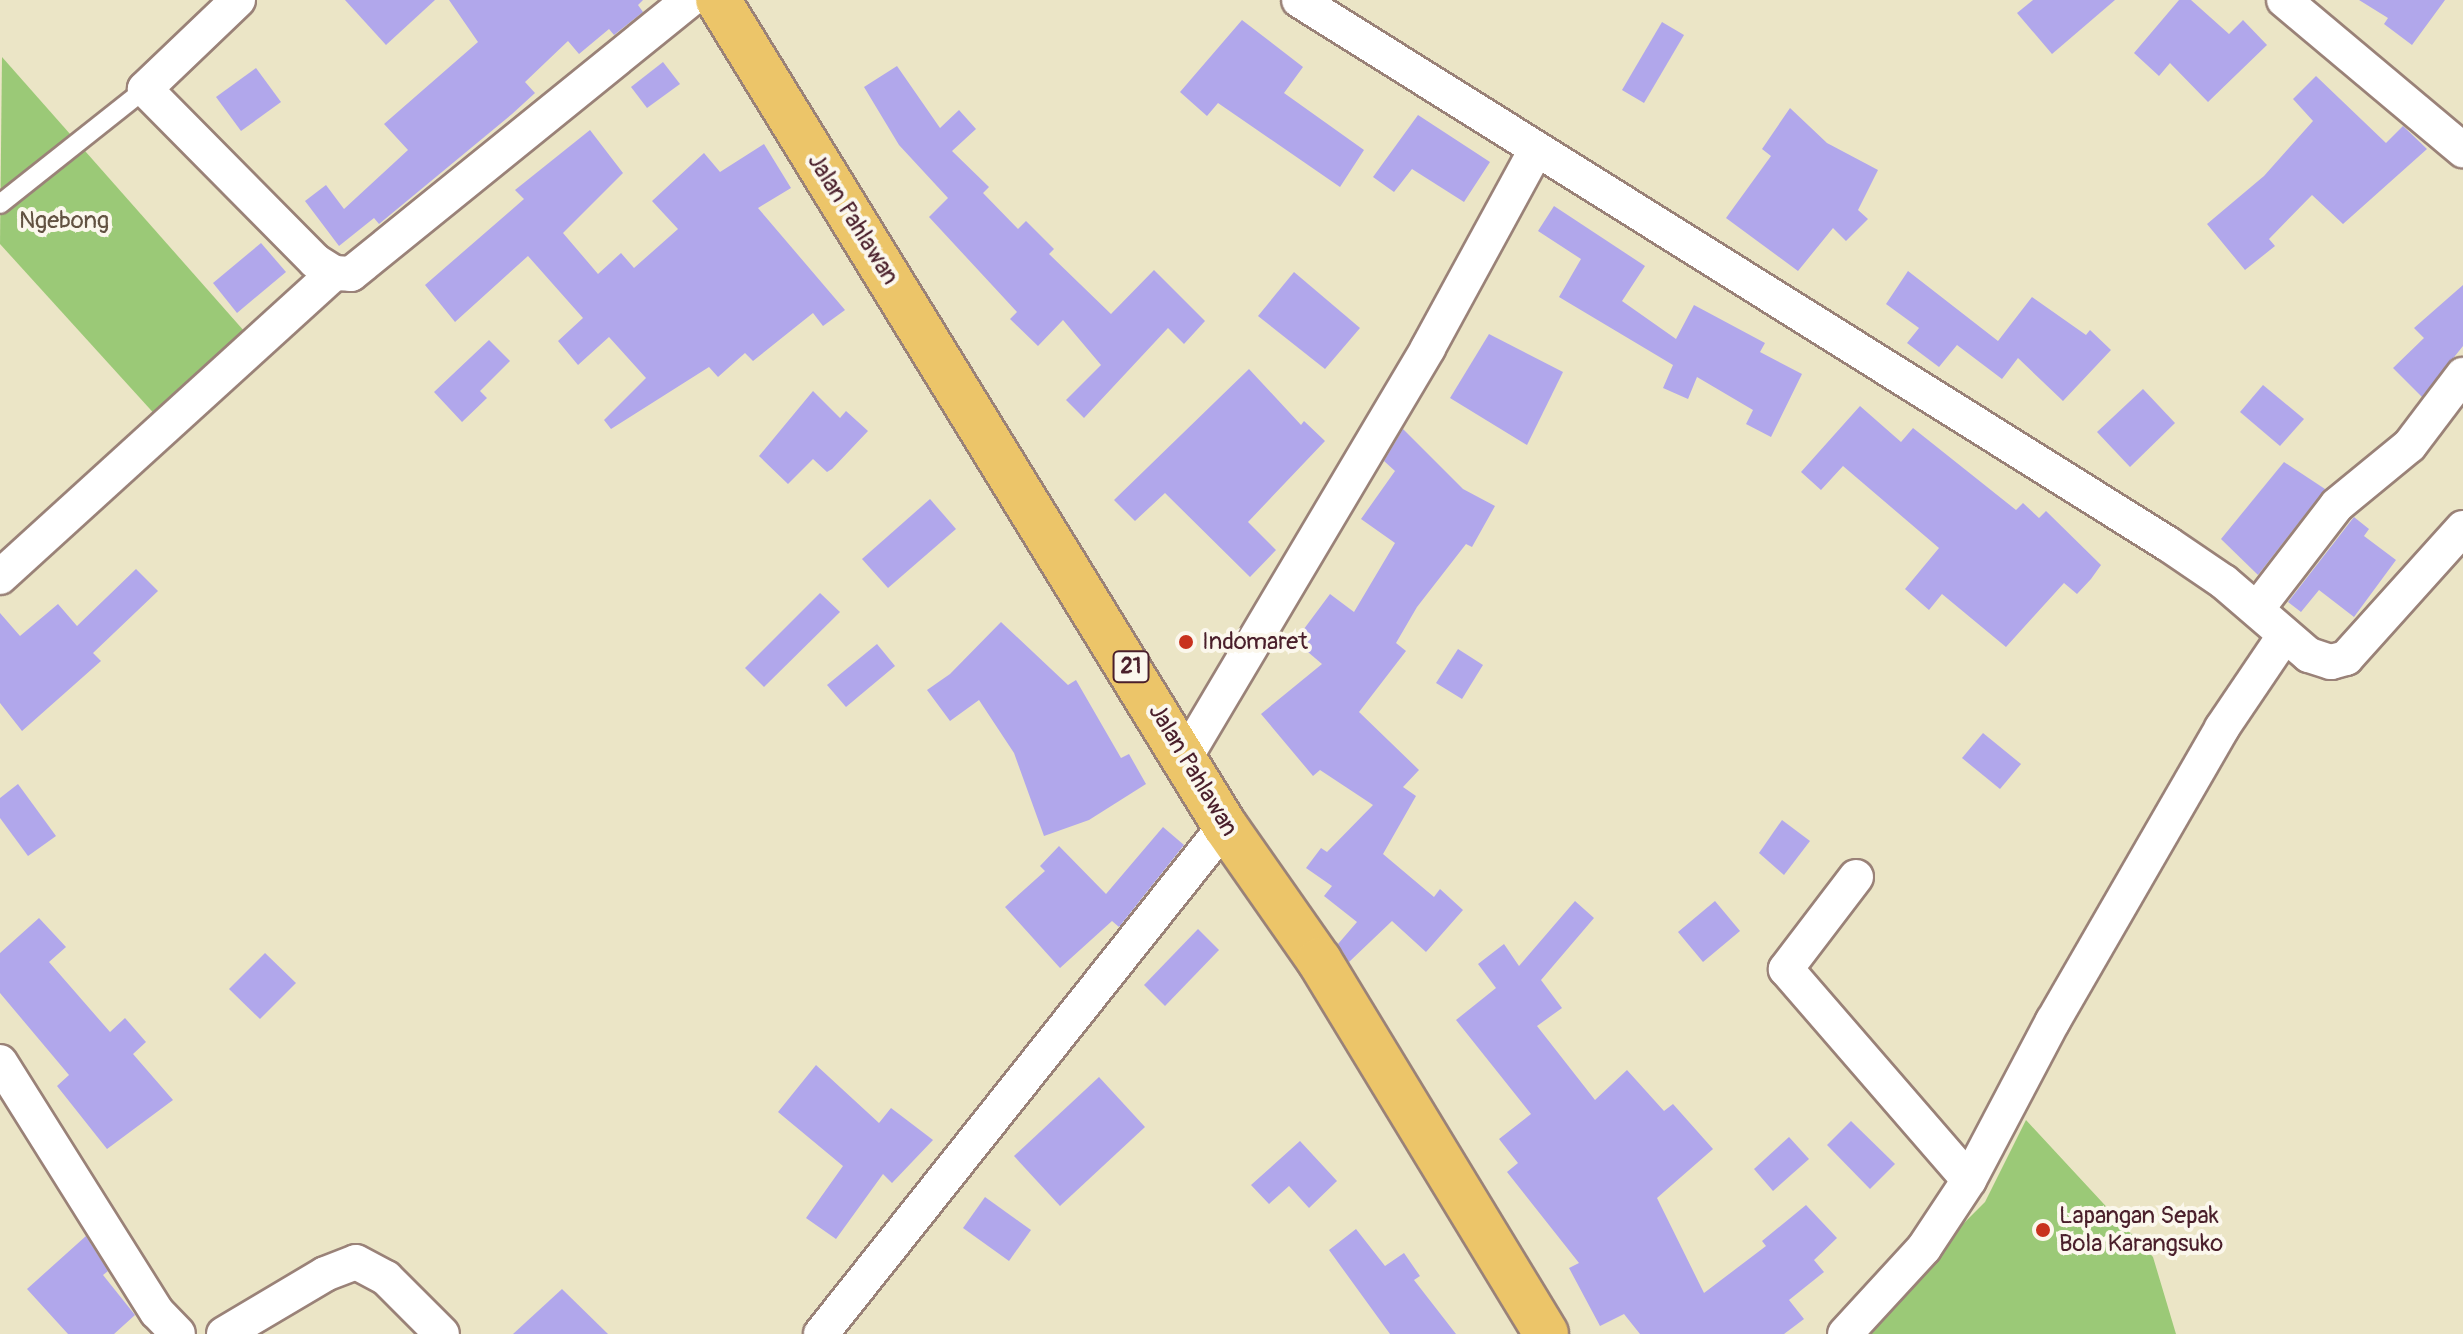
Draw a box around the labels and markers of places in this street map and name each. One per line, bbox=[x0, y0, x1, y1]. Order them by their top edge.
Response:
place label: Indomaret bbox=[1202, 628, 1308, 656]
marker: Indomaret bbox=[1177, 633, 1195, 651]
place label: Lapangan Sepak Bola Karangsuko bbox=[2059, 1202, 2223, 1258]
marker: Lapangan Sepak Bola Karangsuko bbox=[2034, 1221, 2052, 1239]

